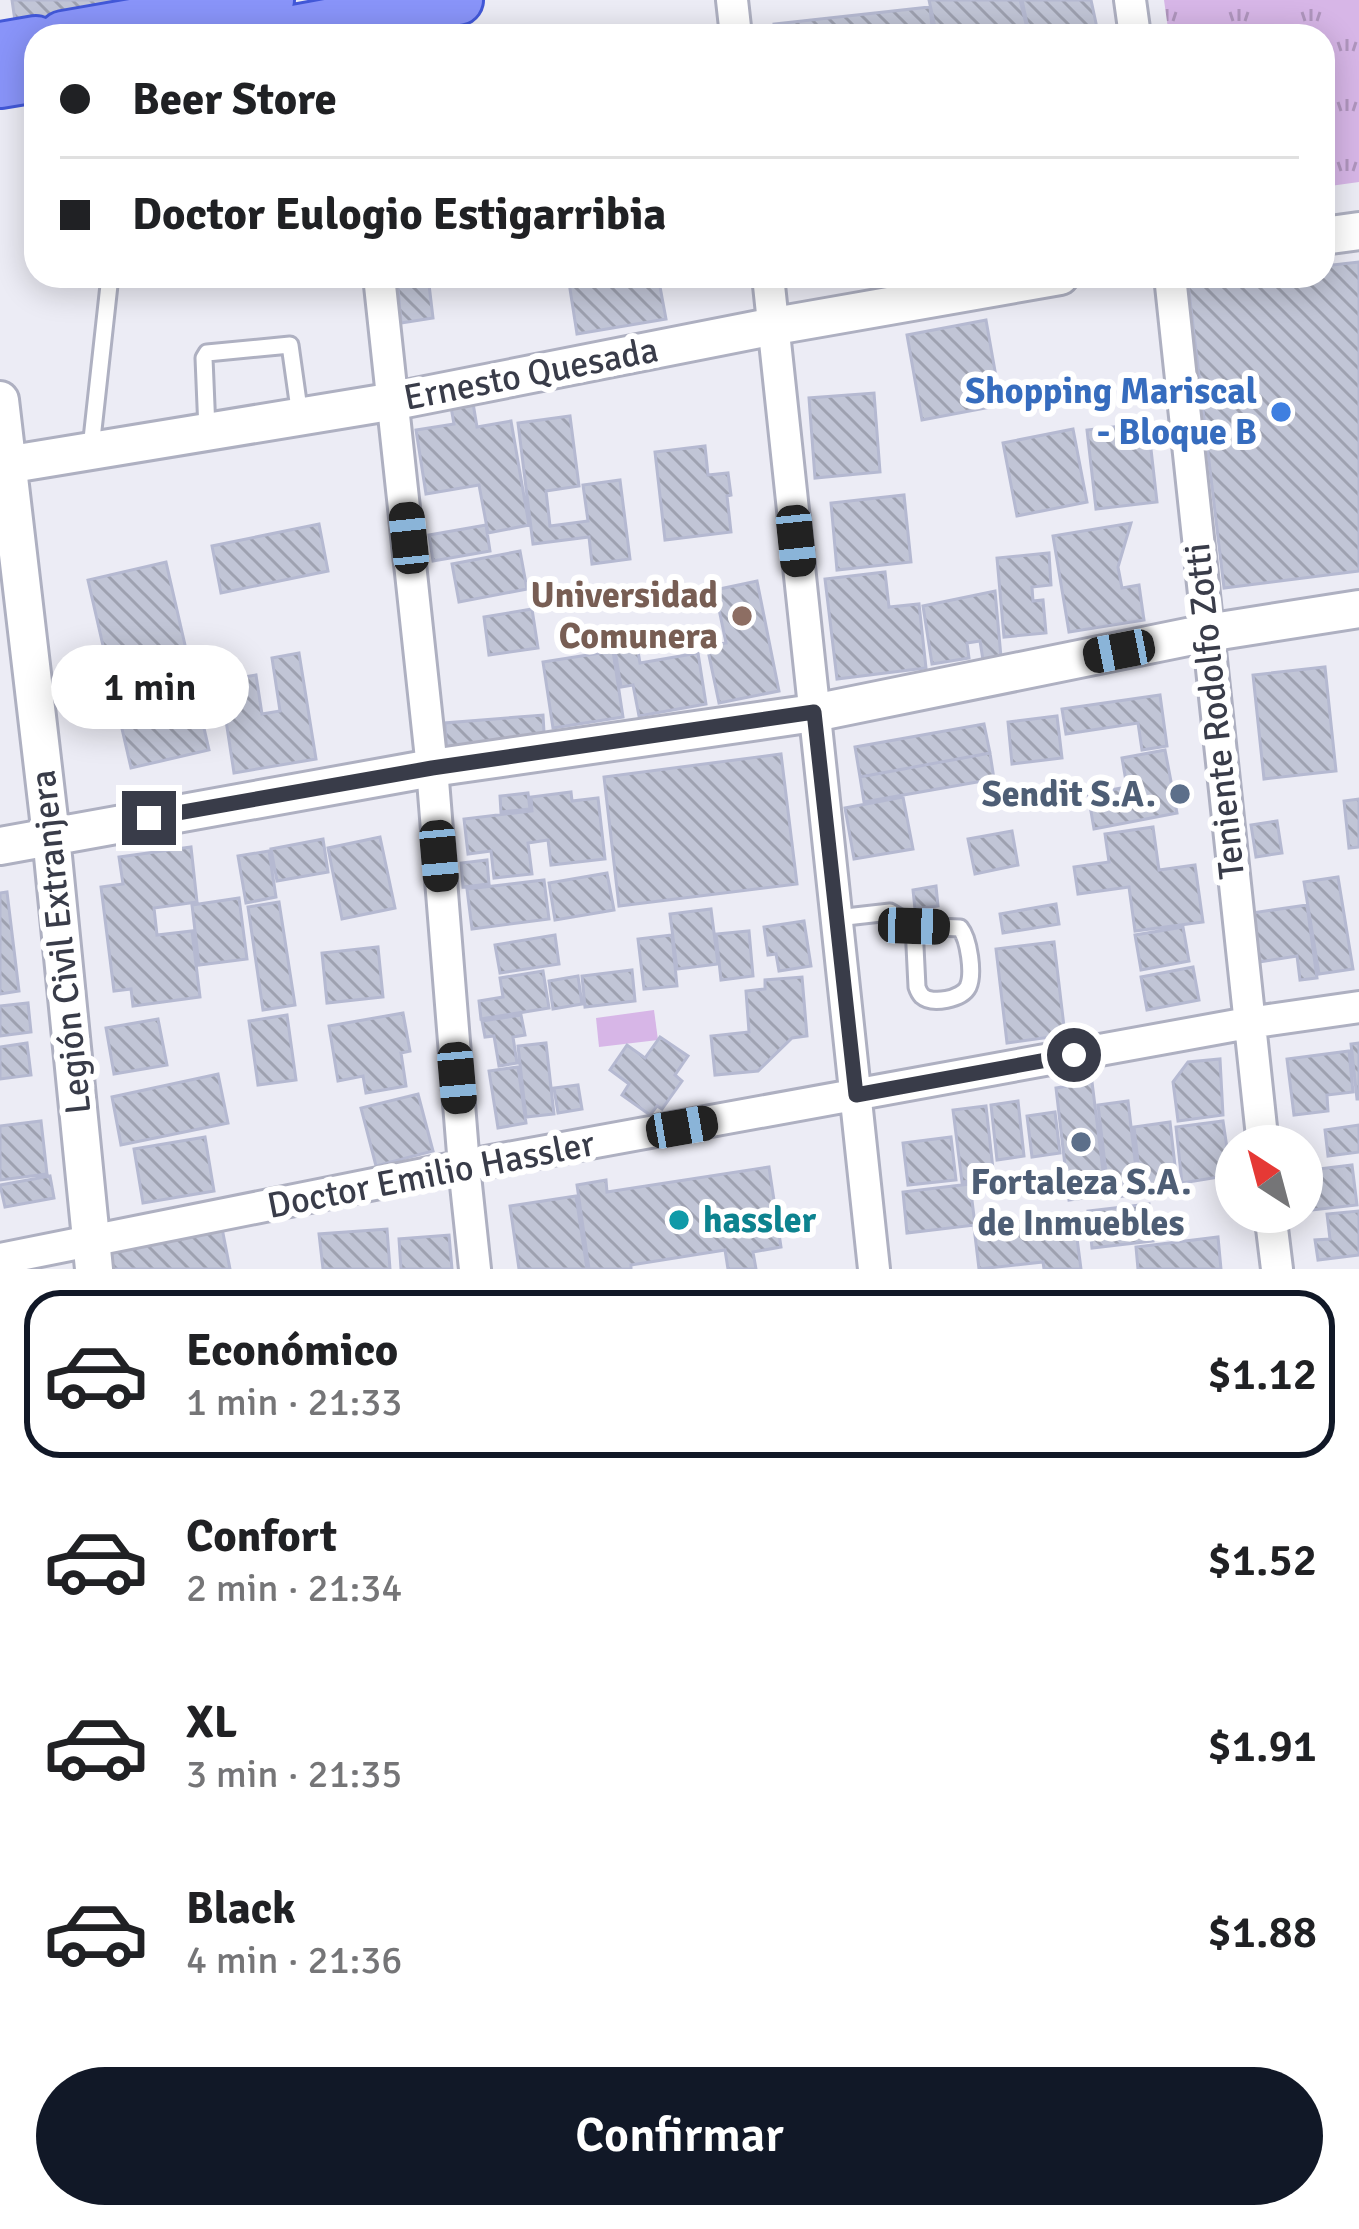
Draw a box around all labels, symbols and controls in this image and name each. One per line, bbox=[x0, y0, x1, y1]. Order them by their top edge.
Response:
text: Beer Store bbox=[132, 72, 337, 127]
text: Doctor Eulogio Estigarribia bbox=[132, 187, 666, 242]
street label: Ernesto Quesada bbox=[400, 327, 662, 421]
place label: Shopping Mariscal - Bloque B bbox=[965, 369, 1257, 455]
marker: Shopping Mariscal - Bloque B bbox=[1268, 399, 1294, 425]
car bbox=[387, 500, 431, 576]
car bbox=[774, 503, 818, 579]
street label: Teniente Rodolfo Zotti bbox=[1175, 541, 1255, 881]
place label: Universidad Comunera bbox=[531, 573, 718, 659]
marker: Universidad Comunera bbox=[729, 603, 755, 629]
car bbox=[1080, 626, 1158, 676]
callout: 1 min bbox=[50, 644, 248, 728]
text: 1 min bbox=[103, 663, 197, 711]
street label: Legión Civil Extranjera bbox=[21, 768, 101, 1116]
place label: Sendit S.A. bbox=[982, 772, 1156, 817]
marker: Sendit S.A. bbox=[1167, 781, 1193, 807]
route end bbox=[122, 791, 176, 845]
car bbox=[418, 819, 460, 893]
car bbox=[877, 907, 951, 945]
route start bbox=[1047, 1028, 1101, 1082]
car bbox=[436, 1041, 478, 1115]
car bbox=[643, 1103, 721, 1151]
street label: Doctor Emilio Hassler bbox=[264, 1121, 599, 1229]
north arrow bbox=[1215, 1125, 1323, 1233]
map controls bbox=[1215, 1125, 1323, 1233]
marker: Fortaleza S.A. de Inmuebles bbox=[1068, 1129, 1094, 1155]
place label: Fortaleza S.A. de Inmuebles bbox=[970, 1160, 1192, 1246]
place label: hassler bbox=[703, 1198, 817, 1243]
marker: hassler bbox=[666, 1207, 692, 1233]
icon: car bbox=[42, 1320, 150, 1428]
text: Económico bbox=[186, 1323, 398, 1378]
text: $1.12 bbox=[1207, 1347, 1317, 1402]
text: 1 min · 21:33 bbox=[186, 1378, 402, 1426]
icon: car bbox=[42, 1506, 150, 1614]
text: Confort bbox=[186, 1509, 337, 1564]
text: $1.52 bbox=[1207, 1533, 1317, 1588]
text: 2 min · 21:34 bbox=[186, 1564, 402, 1612]
icon: car bbox=[42, 1692, 150, 1800]
text: XL bbox=[186, 1695, 237, 1750]
text: $1.91 bbox=[1207, 1719, 1317, 1774]
text: 3 min · 21:35 bbox=[186, 1750, 402, 1798]
icon: car bbox=[42, 1878, 150, 1986]
text: Black bbox=[186, 1881, 296, 1936]
text: $1.88 bbox=[1207, 1905, 1317, 1960]
text: 4 min · 21:36 bbox=[186, 1936, 402, 1984]
button: Confirmar bbox=[36, 2067, 1323, 2205]

